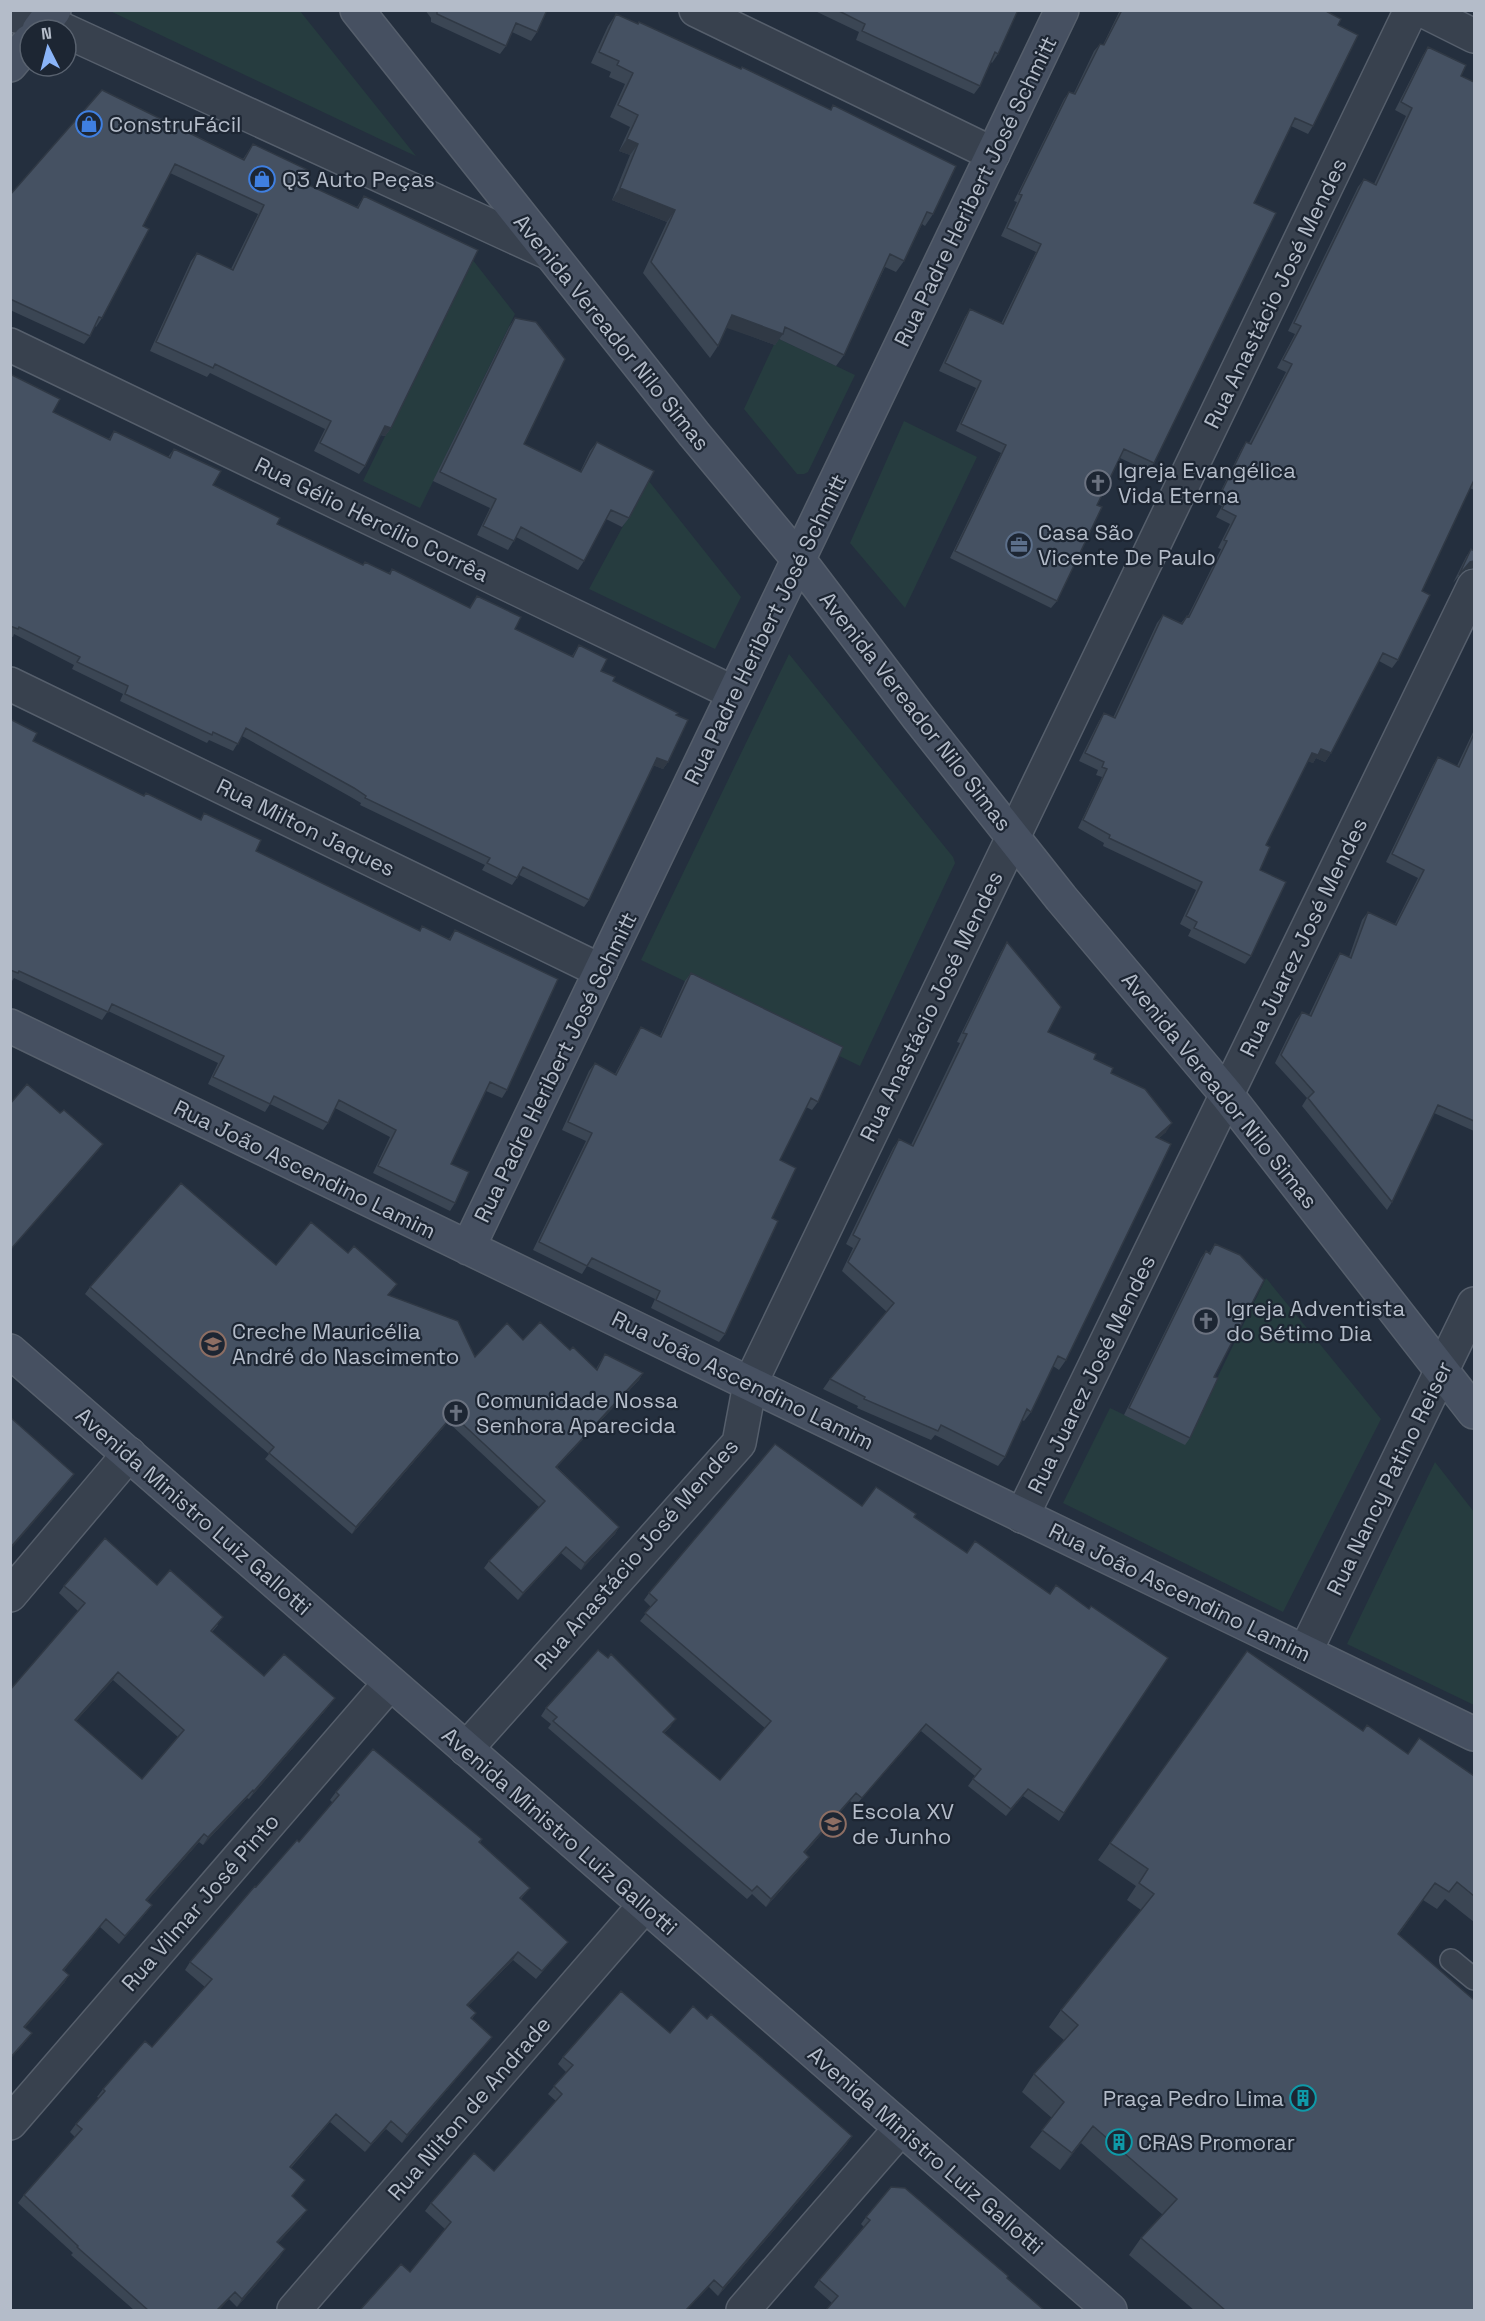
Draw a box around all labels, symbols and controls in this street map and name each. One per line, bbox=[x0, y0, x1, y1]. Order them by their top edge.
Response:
north arrow bbox=[18, 18, 78, 78]
text: N bbox=[40, 23, 53, 45]
street label: Rua Padre Heribert José Schmitt bbox=[887, 31, 1063, 351]
shop icon: ConstruFácil bbox=[74, 109, 104, 139]
place label: ConstruFácil bbox=[109, 110, 241, 138]
street label: Rua Anastácio José Mendes bbox=[1197, 153, 1353, 433]
shop icon: Q3 Auto Peças bbox=[247, 164, 277, 194]
place label: Q3 Auto Peças bbox=[282, 165, 435, 193]
street label: Avenida Vereador Nilo Simas bbox=[508, 208, 716, 456]
street label: Rua Gélio Hercílio Corrêa bbox=[250, 450, 494, 588]
place label: Igreja Evangélica Vida Eterna bbox=[1118, 456, 1296, 509]
church icon: Igreja Evangélica Vida Eterna bbox=[1083, 468, 1113, 498]
street label: Rua Padre Heribert José Schmitt bbox=[677, 469, 853, 789]
place label: Casa São Vicente De Paulo bbox=[1038, 518, 1216, 571]
office icon: Casa São Vicente De Paulo bbox=[1004, 530, 1034, 560]
street label: Avenida Vereador Nilo Simas bbox=[814, 586, 1018, 836]
street label: Rua Milton Jaques bbox=[212, 772, 400, 882]
street label: Rua Juarez José Mendes bbox=[1233, 813, 1373, 1061]
street label: Rua Anastácio José Mendes bbox=[853, 866, 1009, 1146]
street label: Rua Padre Heribert José Schmitt bbox=[467, 907, 643, 1227]
street label: Avenida Vereador Nilo Simas bbox=[1116, 966, 1324, 1214]
street label: Rua João Ascendino Lamim bbox=[169, 1093, 441, 1245]
street label: Rua Juarez José Mendes bbox=[1021, 1250, 1161, 1498]
place label: Igreja Adventista do Sétimo Dia bbox=[1226, 1294, 1405, 1347]
street label: Rua João Ascendino Lamim bbox=[607, 1304, 879, 1456]
church icon: Igreja Adventista do Sétimo Dia bbox=[1191, 1306, 1221, 1336]
place label: Creche Mauricélia André do Nascimento bbox=[232, 1317, 459, 1370]
school or university icon: Creche Mauricélia André do Nascimento bbox=[198, 1329, 228, 1359]
street label: Rua Nancy Patino Reiser bbox=[1320, 1356, 1458, 1600]
place label: Comunidade Nossa Senhora Aparecida bbox=[476, 1386, 678, 1439]
church icon: Comunidade Nossa Senhora Aparecida bbox=[441, 1398, 471, 1428]
street label: Avenida Ministro Luiz Gallotti bbox=[70, 1401, 318, 1621]
street label: Rua Anastácio José Mendes bbox=[528, 1433, 744, 1675]
street label: Rua João Ascendino Lamim bbox=[1044, 1516, 1316, 1668]
street label: Avenida Ministro Luiz Gallotti bbox=[436, 1721, 684, 1941]
place label: Escola XV de Junho bbox=[852, 1797, 954, 1850]
street label: Rua Vilmar José Pinto bbox=[115, 1807, 285, 1997]
school or university icon: Escola XV de Junho bbox=[818, 1809, 848, 1839]
street label: Rua Nilton de Andrade bbox=[381, 2010, 557, 2206]
street label: Avenida Ministro Luiz Gallotti bbox=[802, 2040, 1050, 2260]
building icon: Praça Pedro Lima bbox=[1288, 2083, 1318, 2113]
place label: Praça Pedro Lima bbox=[1103, 2084, 1284, 2112]
building icon: CRAS Promorar bbox=[1104, 2127, 1134, 2157]
place label: CRAS Promorar bbox=[1138, 2128, 1295, 2156]

